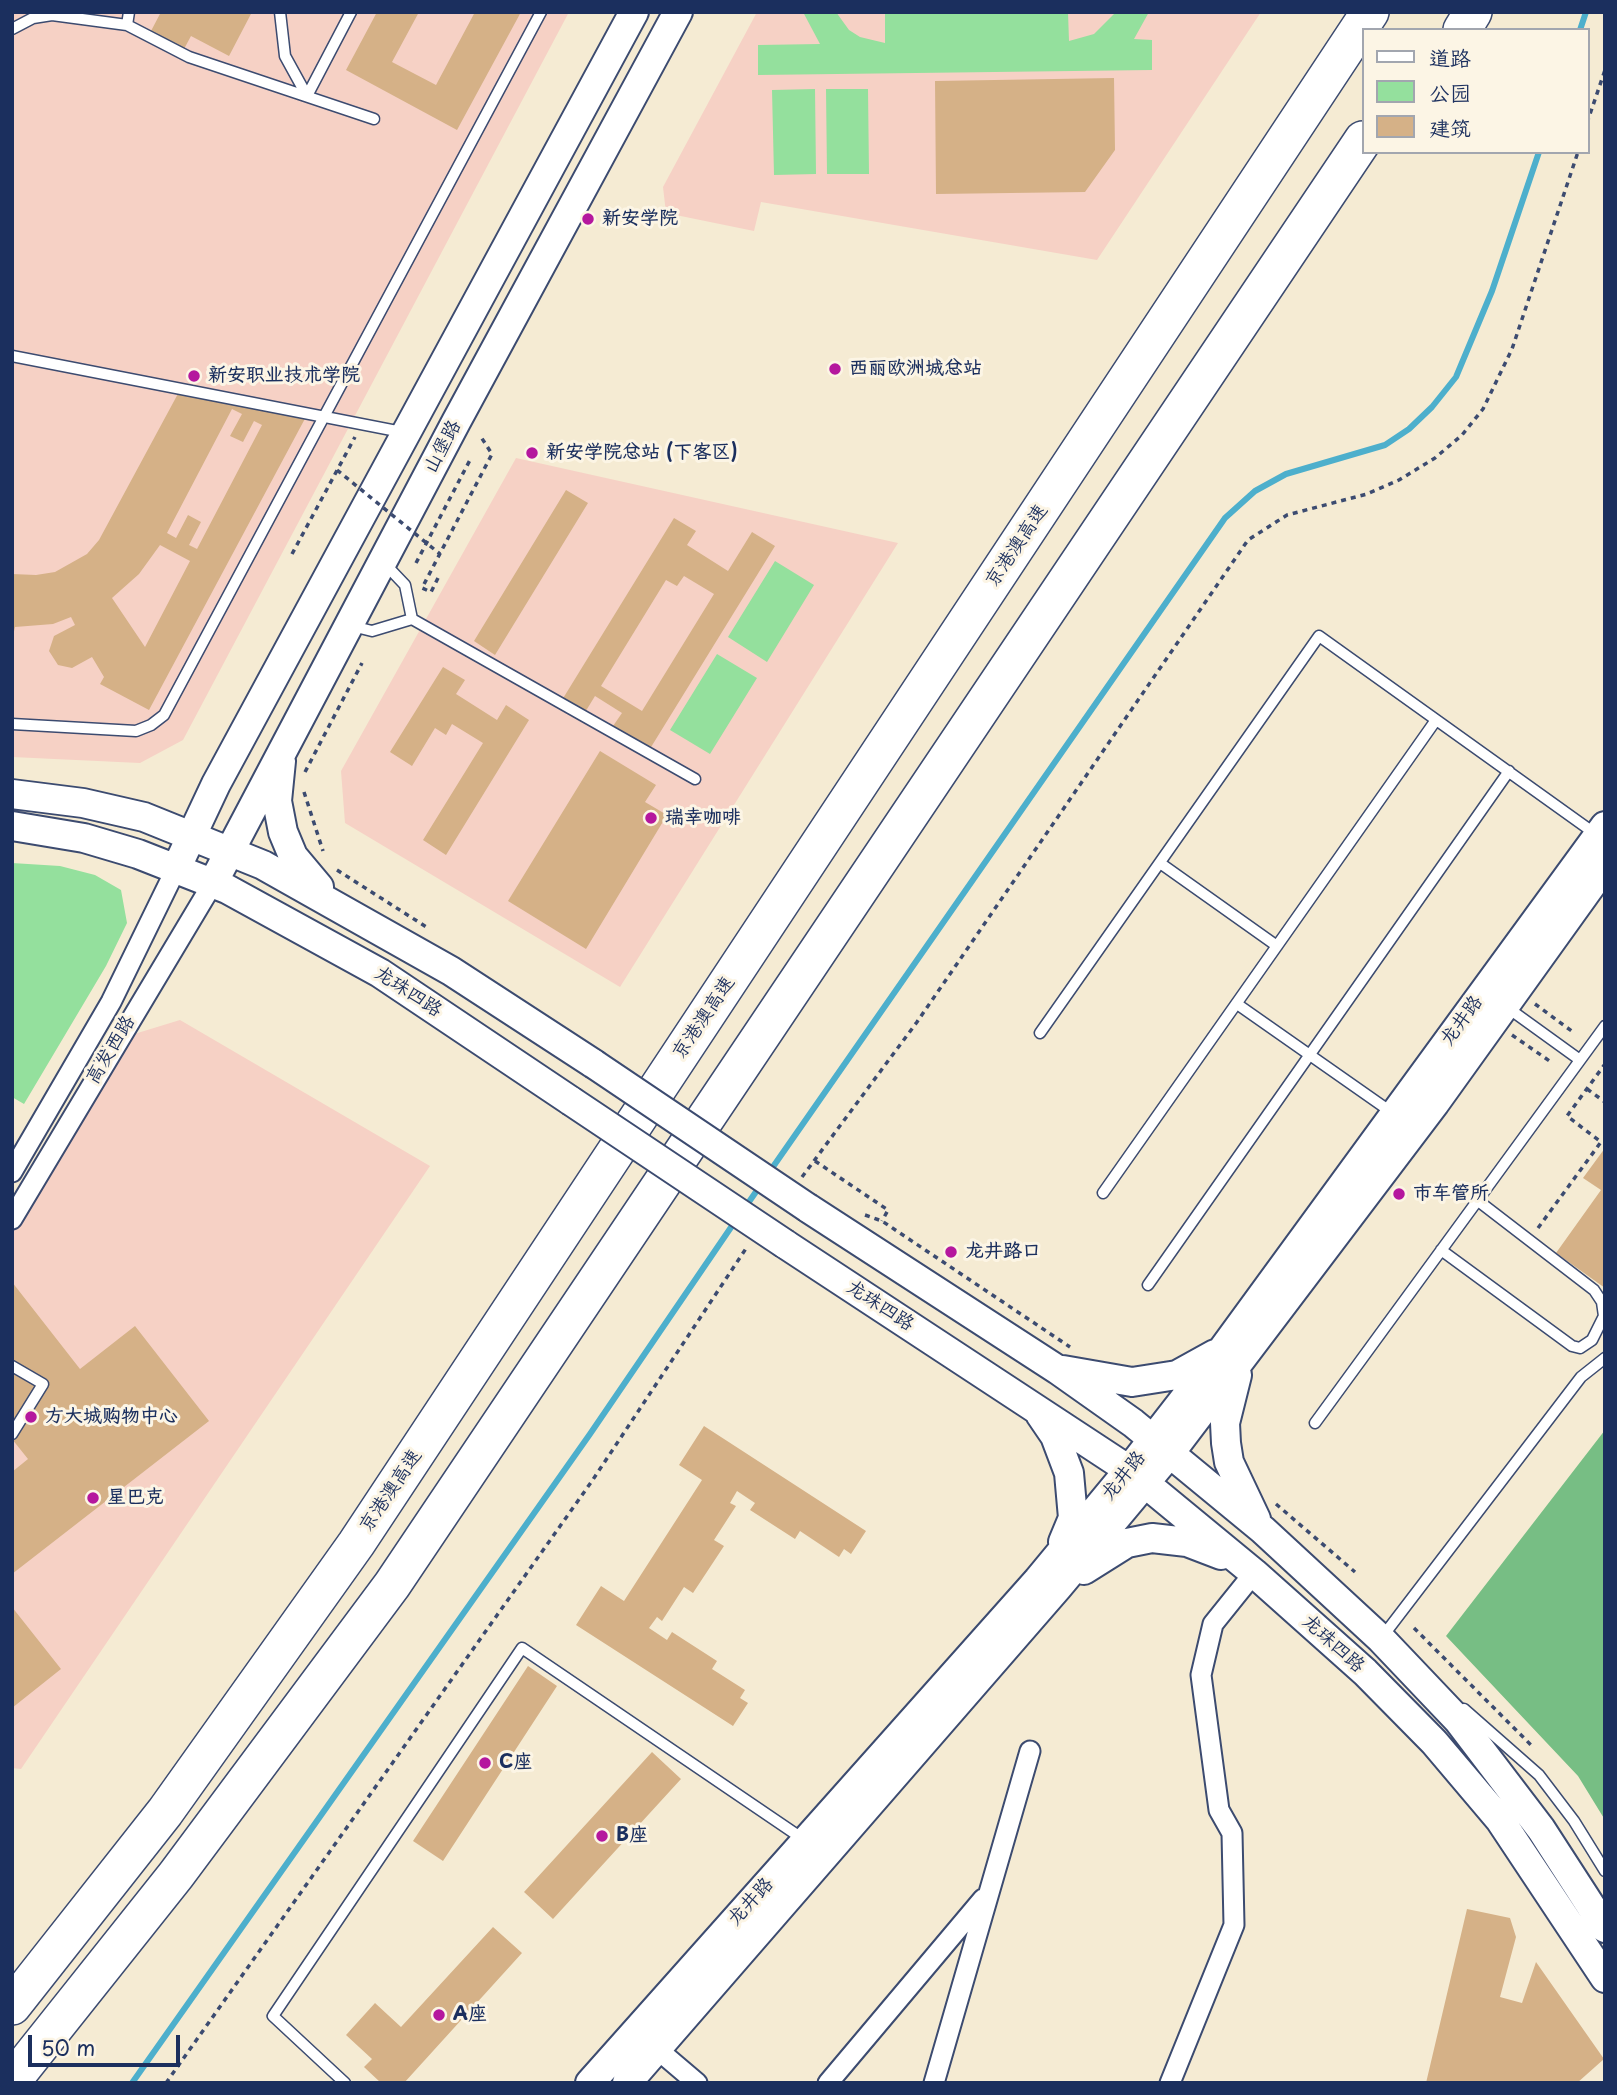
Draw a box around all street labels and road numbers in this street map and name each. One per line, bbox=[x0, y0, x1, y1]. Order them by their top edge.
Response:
street label: 山堡路 bbox=[420, 416, 466, 478]
street label: 京港澳高速 bbox=[981, 500, 1053, 592]
street label: 龙珠四路 bbox=[370, 962, 446, 1022]
street label: 京港澳高速 bbox=[668, 972, 740, 1064]
street label: 龙井路 bbox=[1436, 991, 1488, 1051]
street label: 高发西路 bbox=[82, 1012, 140, 1088]
street label: 龙珠四路 bbox=[842, 1276, 918, 1336]
street label: 京港澳高速 bbox=[355, 1445, 427, 1537]
street label: 龙井路 bbox=[1097, 1447, 1151, 1505]
street label: 龙珠四路 bbox=[1297, 1610, 1369, 1678]
street label: 龙井路 bbox=[723, 1873, 779, 1931]

